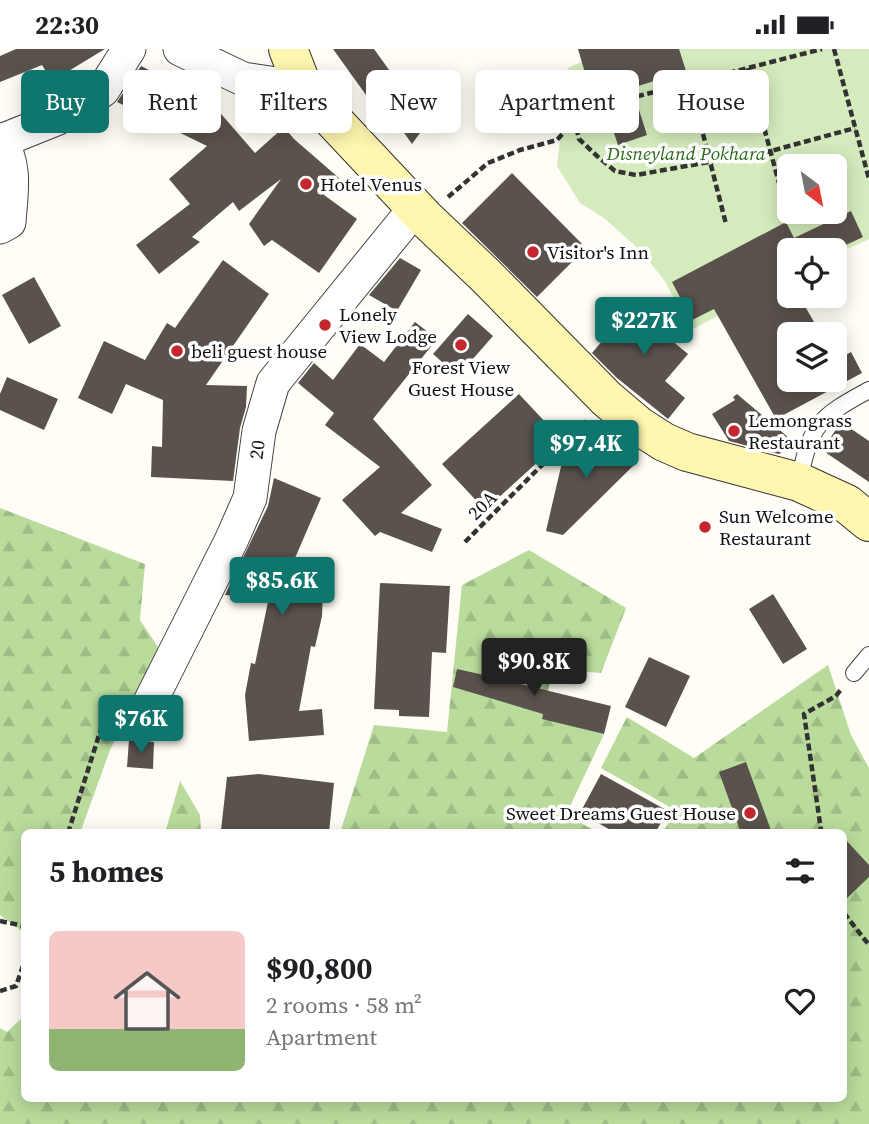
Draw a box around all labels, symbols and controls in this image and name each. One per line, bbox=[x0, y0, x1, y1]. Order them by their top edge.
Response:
text: 22:30 bbox=[35, 7, 99, 43]
chip: Buy bbox=[21, 70, 109, 133]
chip: Rent bbox=[123, 70, 221, 133]
chip: Filters bbox=[235, 70, 352, 133]
chip: New bbox=[366, 70, 461, 133]
chip: Apartment bbox=[475, 70, 639, 133]
chip: House bbox=[653, 70, 769, 133]
park label: Disneyland Pokhara bbox=[605, 140, 766, 166]
north arrow bbox=[777, 154, 847, 224]
map controls bbox=[777, 154, 847, 392]
place label: Hotel Venus bbox=[320, 171, 422, 197]
marker: Hotel Venus bbox=[298, 176, 314, 192]
button: locate bbox=[777, 238, 847, 308]
place label: Visitor's Inn bbox=[547, 239, 649, 265]
marker: Visitor's Inn bbox=[525, 244, 541, 260]
pin: $227K bbox=[595, 297, 693, 357]
place label: Lonely View Lodge bbox=[339, 301, 437, 349]
text: $227K bbox=[611, 304, 677, 336]
marker: Lonely View Lodge bbox=[317, 317, 333, 333]
button: layers bbox=[777, 322, 847, 392]
marker: Forest View Guest House bbox=[453, 337, 469, 353]
place label: beli guest house bbox=[191, 338, 327, 364]
marker: beli guest house bbox=[169, 343, 185, 359]
place label: Forest View Guest House bbox=[408, 354, 514, 402]
place label: Lemongrass Restaurant bbox=[748, 407, 852, 455]
pin: $97.4K bbox=[529, 421, 643, 480]
marker: Lemongrass Restaurant bbox=[726, 423, 742, 439]
text: $97.4K bbox=[550, 427, 622, 459]
street label: 20 bbox=[242, 438, 271, 461]
street label: 20A bbox=[462, 484, 503, 525]
place label: Sun Welcome Restaurant bbox=[719, 503, 834, 551]
marker: Sun Welcome Restaurant bbox=[697, 519, 713, 535]
pin: $85.6K bbox=[225, 557, 339, 617]
text: $85.6K bbox=[246, 564, 318, 596]
pin: $90.8K bbox=[477, 639, 591, 698]
text: $90.8K bbox=[498, 645, 570, 677]
pin: $76K bbox=[100, 695, 182, 755]
text: $76K bbox=[114, 702, 168, 734]
place label: Sweet Dreams Guest House bbox=[506, 800, 736, 826]
marker: Sweet Dreams Guest House bbox=[742, 805, 758, 821]
text: 5 homes bbox=[49, 851, 164, 892]
icon: filters bbox=[781, 852, 819, 890]
text: $90,800 bbox=[266, 948, 373, 989]
icon: home bbox=[105, 959, 189, 1043]
icon: heart bbox=[781, 982, 819, 1020]
text: 2 rooms · 58 m² bbox=[266, 989, 422, 1021]
text: Apartment bbox=[266, 1021, 377, 1053]

